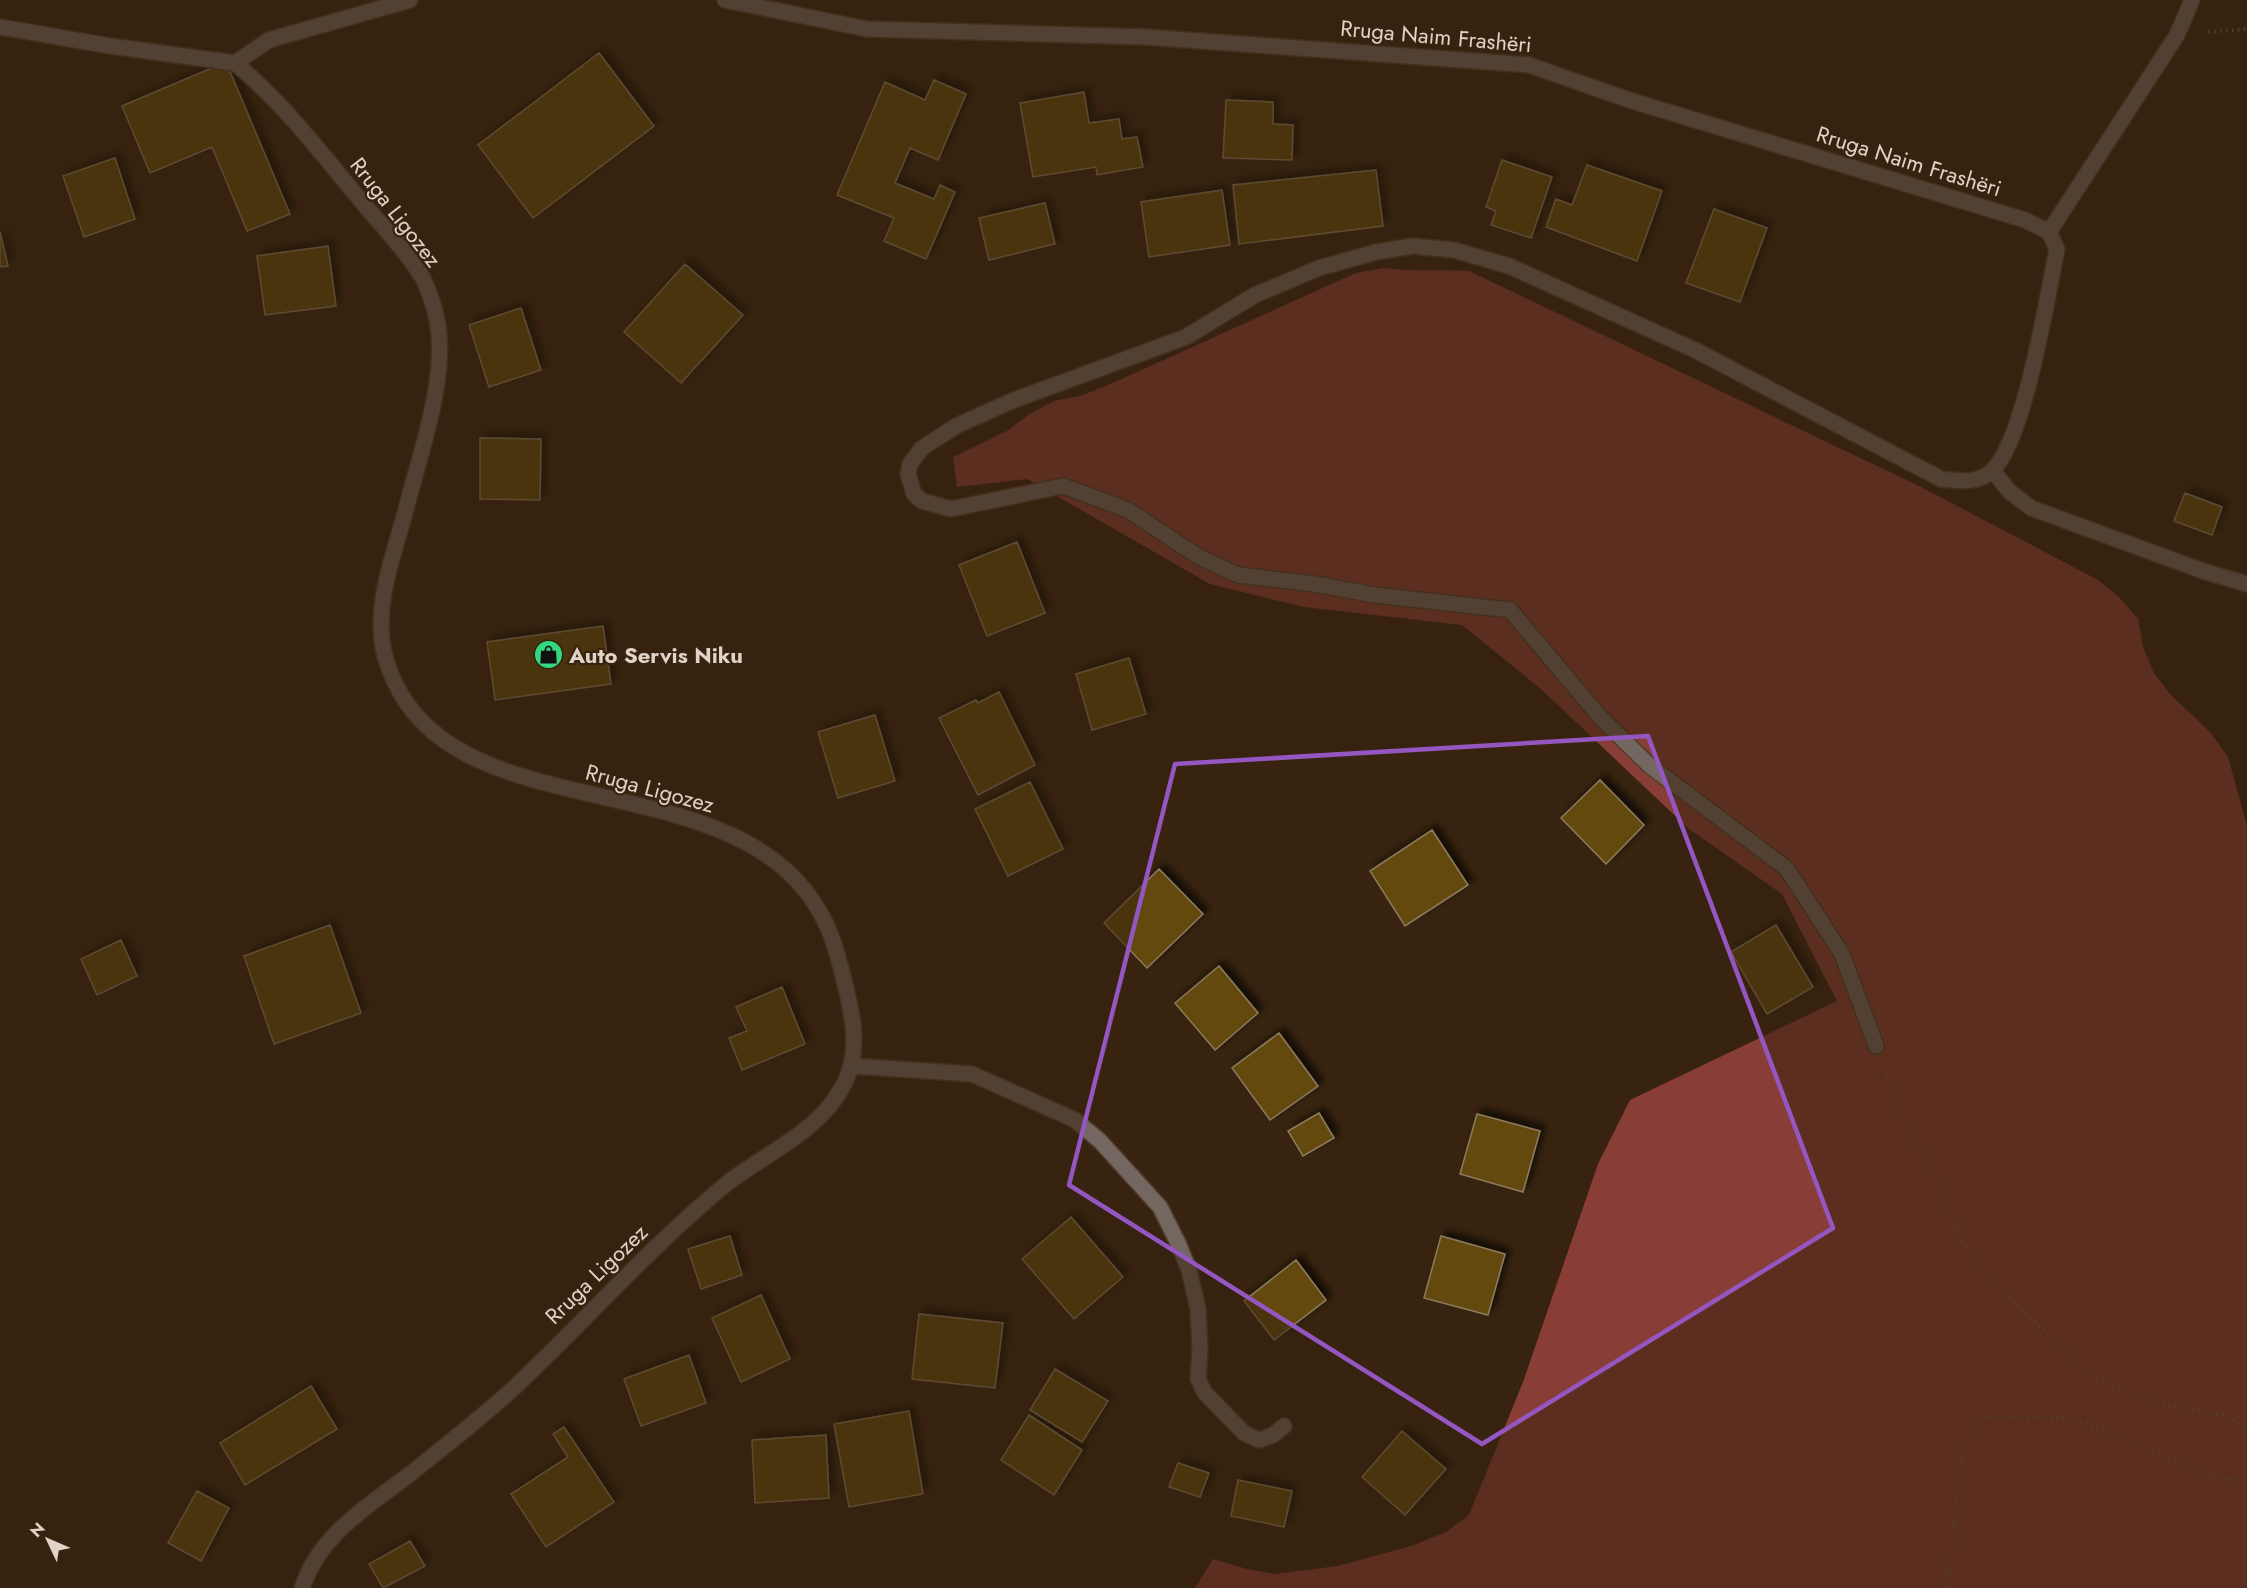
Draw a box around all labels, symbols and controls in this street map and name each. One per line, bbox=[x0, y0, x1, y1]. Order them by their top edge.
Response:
street label: Rruga Naim Frashëri bbox=[1339, 12, 1533, 60]
street label: Rruga Naim Frashëri bbox=[1813, 118, 2005, 204]
street label: Rruga Ligozez bbox=[343, 150, 449, 274]
shop icon: Auto Servis Niku bbox=[532, 639, 564, 671]
place label: Auto Servis Niku bbox=[568, 639, 743, 671]
street label: Rruga Ligozez bbox=[582, 755, 718, 821]
street label: Rruga Ligozez bbox=[537, 1217, 655, 1331]
north arrow bbox=[18, 1510, 78, 1570]
text: N bbox=[25, 1517, 50, 1542]

